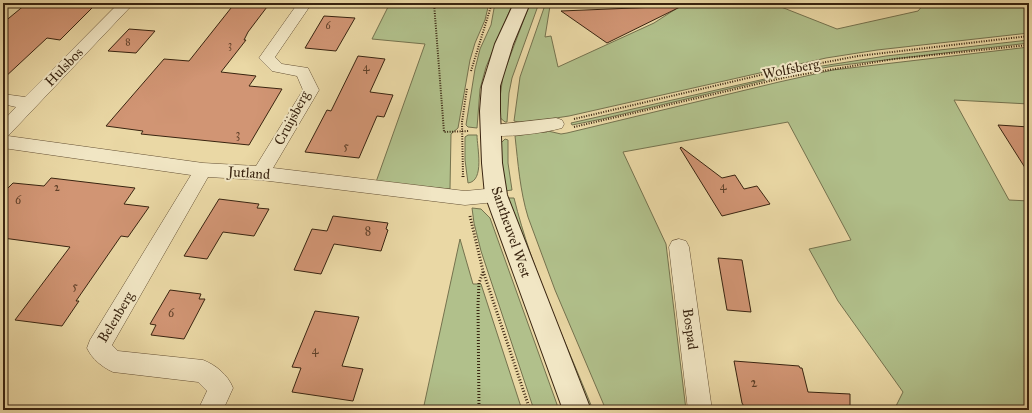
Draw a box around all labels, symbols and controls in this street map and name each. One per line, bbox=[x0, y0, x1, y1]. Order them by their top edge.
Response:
house number: 6 bbox=[325, 20, 331, 32]
house number: 8 bbox=[125, 36, 131, 48]
house number: 3 bbox=[228, 39, 232, 51]
street label: Hulsbos bbox=[41, 44, 87, 90]
street label: Wolfsberg bbox=[761, 55, 821, 83]
house number: 4 bbox=[363, 60, 370, 74]
street label: Cruijsberg bbox=[271, 88, 314, 148]
house number: 3 bbox=[236, 127, 241, 141]
house number: 5 bbox=[343, 139, 349, 153]
street label: Jutland bbox=[225, 163, 271, 184]
house number: 4 bbox=[720, 179, 727, 193]
house number: 2 bbox=[54, 180, 60, 194]
street label: Santheuvel West bbox=[487, 184, 535, 280]
house number: 6 bbox=[15, 193, 22, 207]
house number: 8 bbox=[365, 224, 371, 238]
house number: 5 bbox=[72, 279, 78, 293]
street label: Belenberg bbox=[94, 288, 138, 346]
house number: 6 bbox=[168, 306, 175, 320]
street label: Bospad bbox=[679, 307, 701, 351]
house number: 4 bbox=[312, 343, 319, 357]
house number: 2 bbox=[751, 374, 758, 391]

